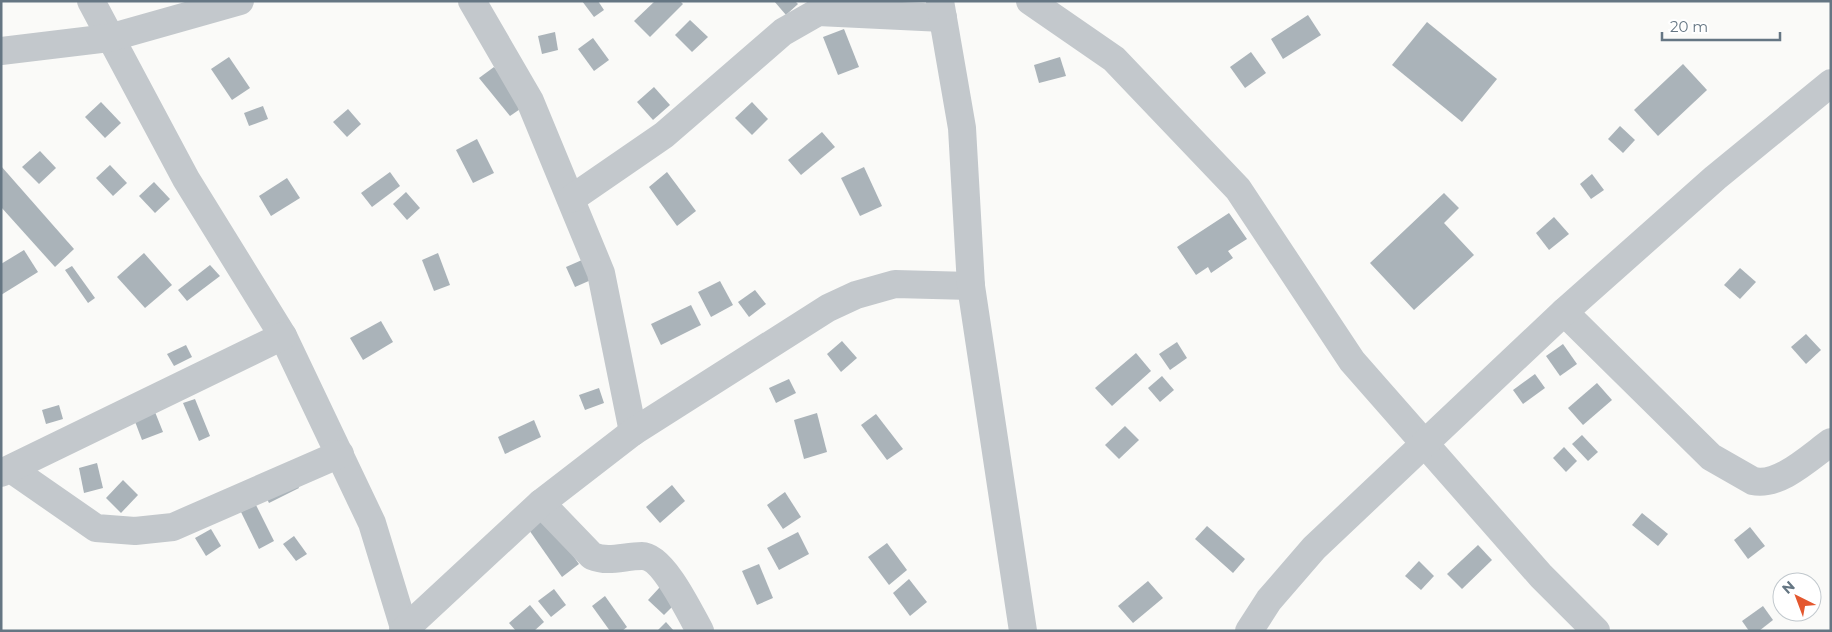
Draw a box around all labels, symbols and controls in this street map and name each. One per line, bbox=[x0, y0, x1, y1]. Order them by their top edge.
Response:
scale bar bbox=[1662, 10, 1780, 42]
text: 20 m bbox=[1670, 17, 1708, 36]
north arrow bbox=[1772, 572, 1822, 622]
text: N bbox=[1778, 577, 1799, 598]

